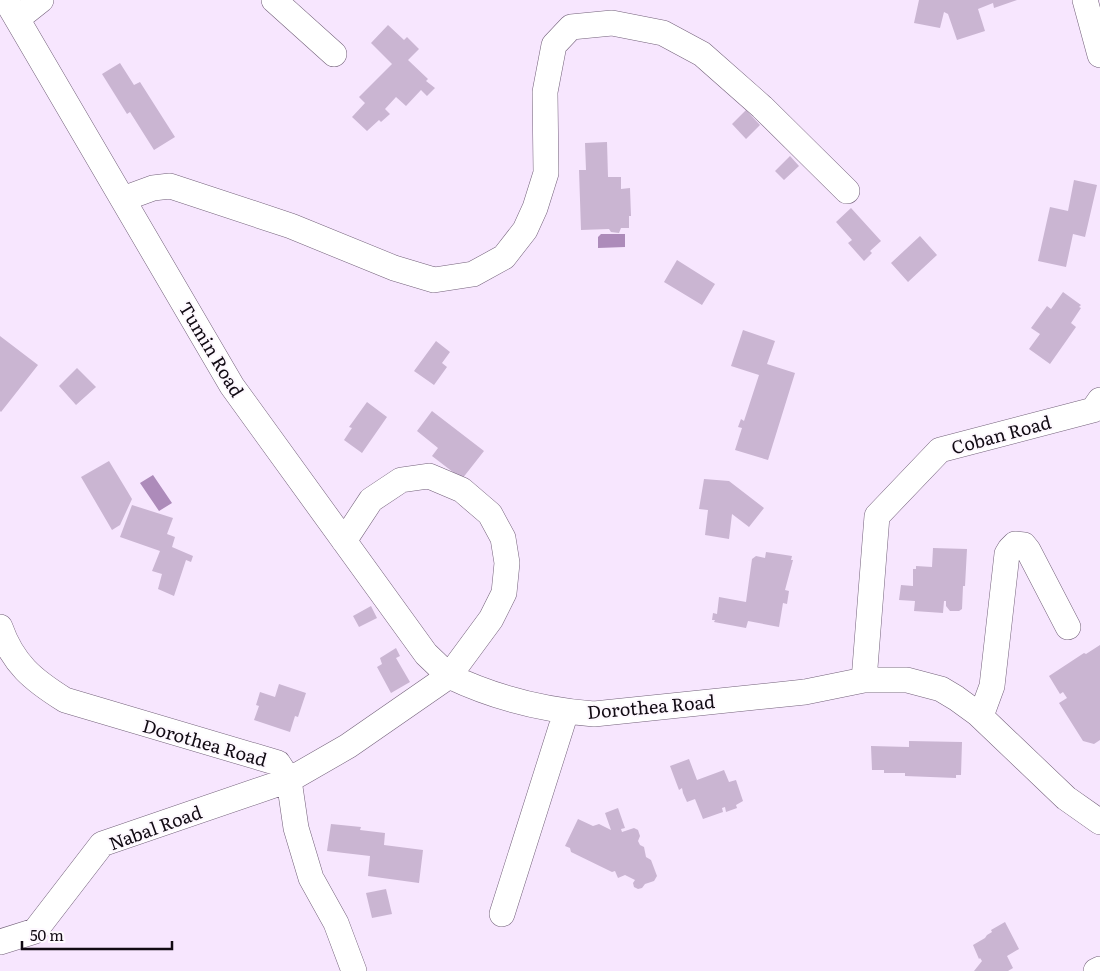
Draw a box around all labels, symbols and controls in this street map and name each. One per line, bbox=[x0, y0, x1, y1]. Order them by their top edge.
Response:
street label: Tumin Road bbox=[173, 296, 251, 402]
street label: Coban Road bbox=[948, 408, 1054, 460]
street label: Dorothea Road bbox=[586, 687, 716, 725]
street label: Dorothea Road bbox=[140, 711, 270, 773]
street label: Nabal Road bbox=[105, 798, 205, 856]
scale bar bbox=[22, 918, 172, 950]
text: 50 m bbox=[30, 923, 64, 946]

